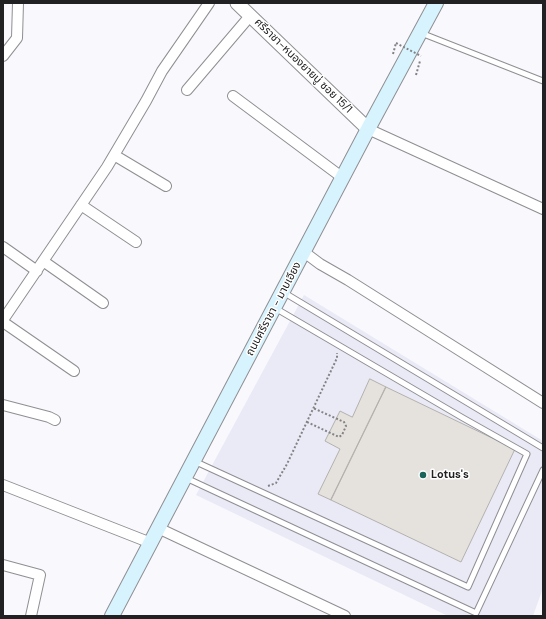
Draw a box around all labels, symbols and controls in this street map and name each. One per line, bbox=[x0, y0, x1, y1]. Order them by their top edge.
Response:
street label: ศรีราชา-หนองยายบู่ ซอย 15/1 bbox=[251, 16, 355, 116]
street label: ถนนศรีราชา - มาบเอียง bbox=[244, 260, 304, 358]
place label: Lotus's bbox=[431, 468, 469, 482]
marker: Lotus's bbox=[418, 470, 428, 480]

